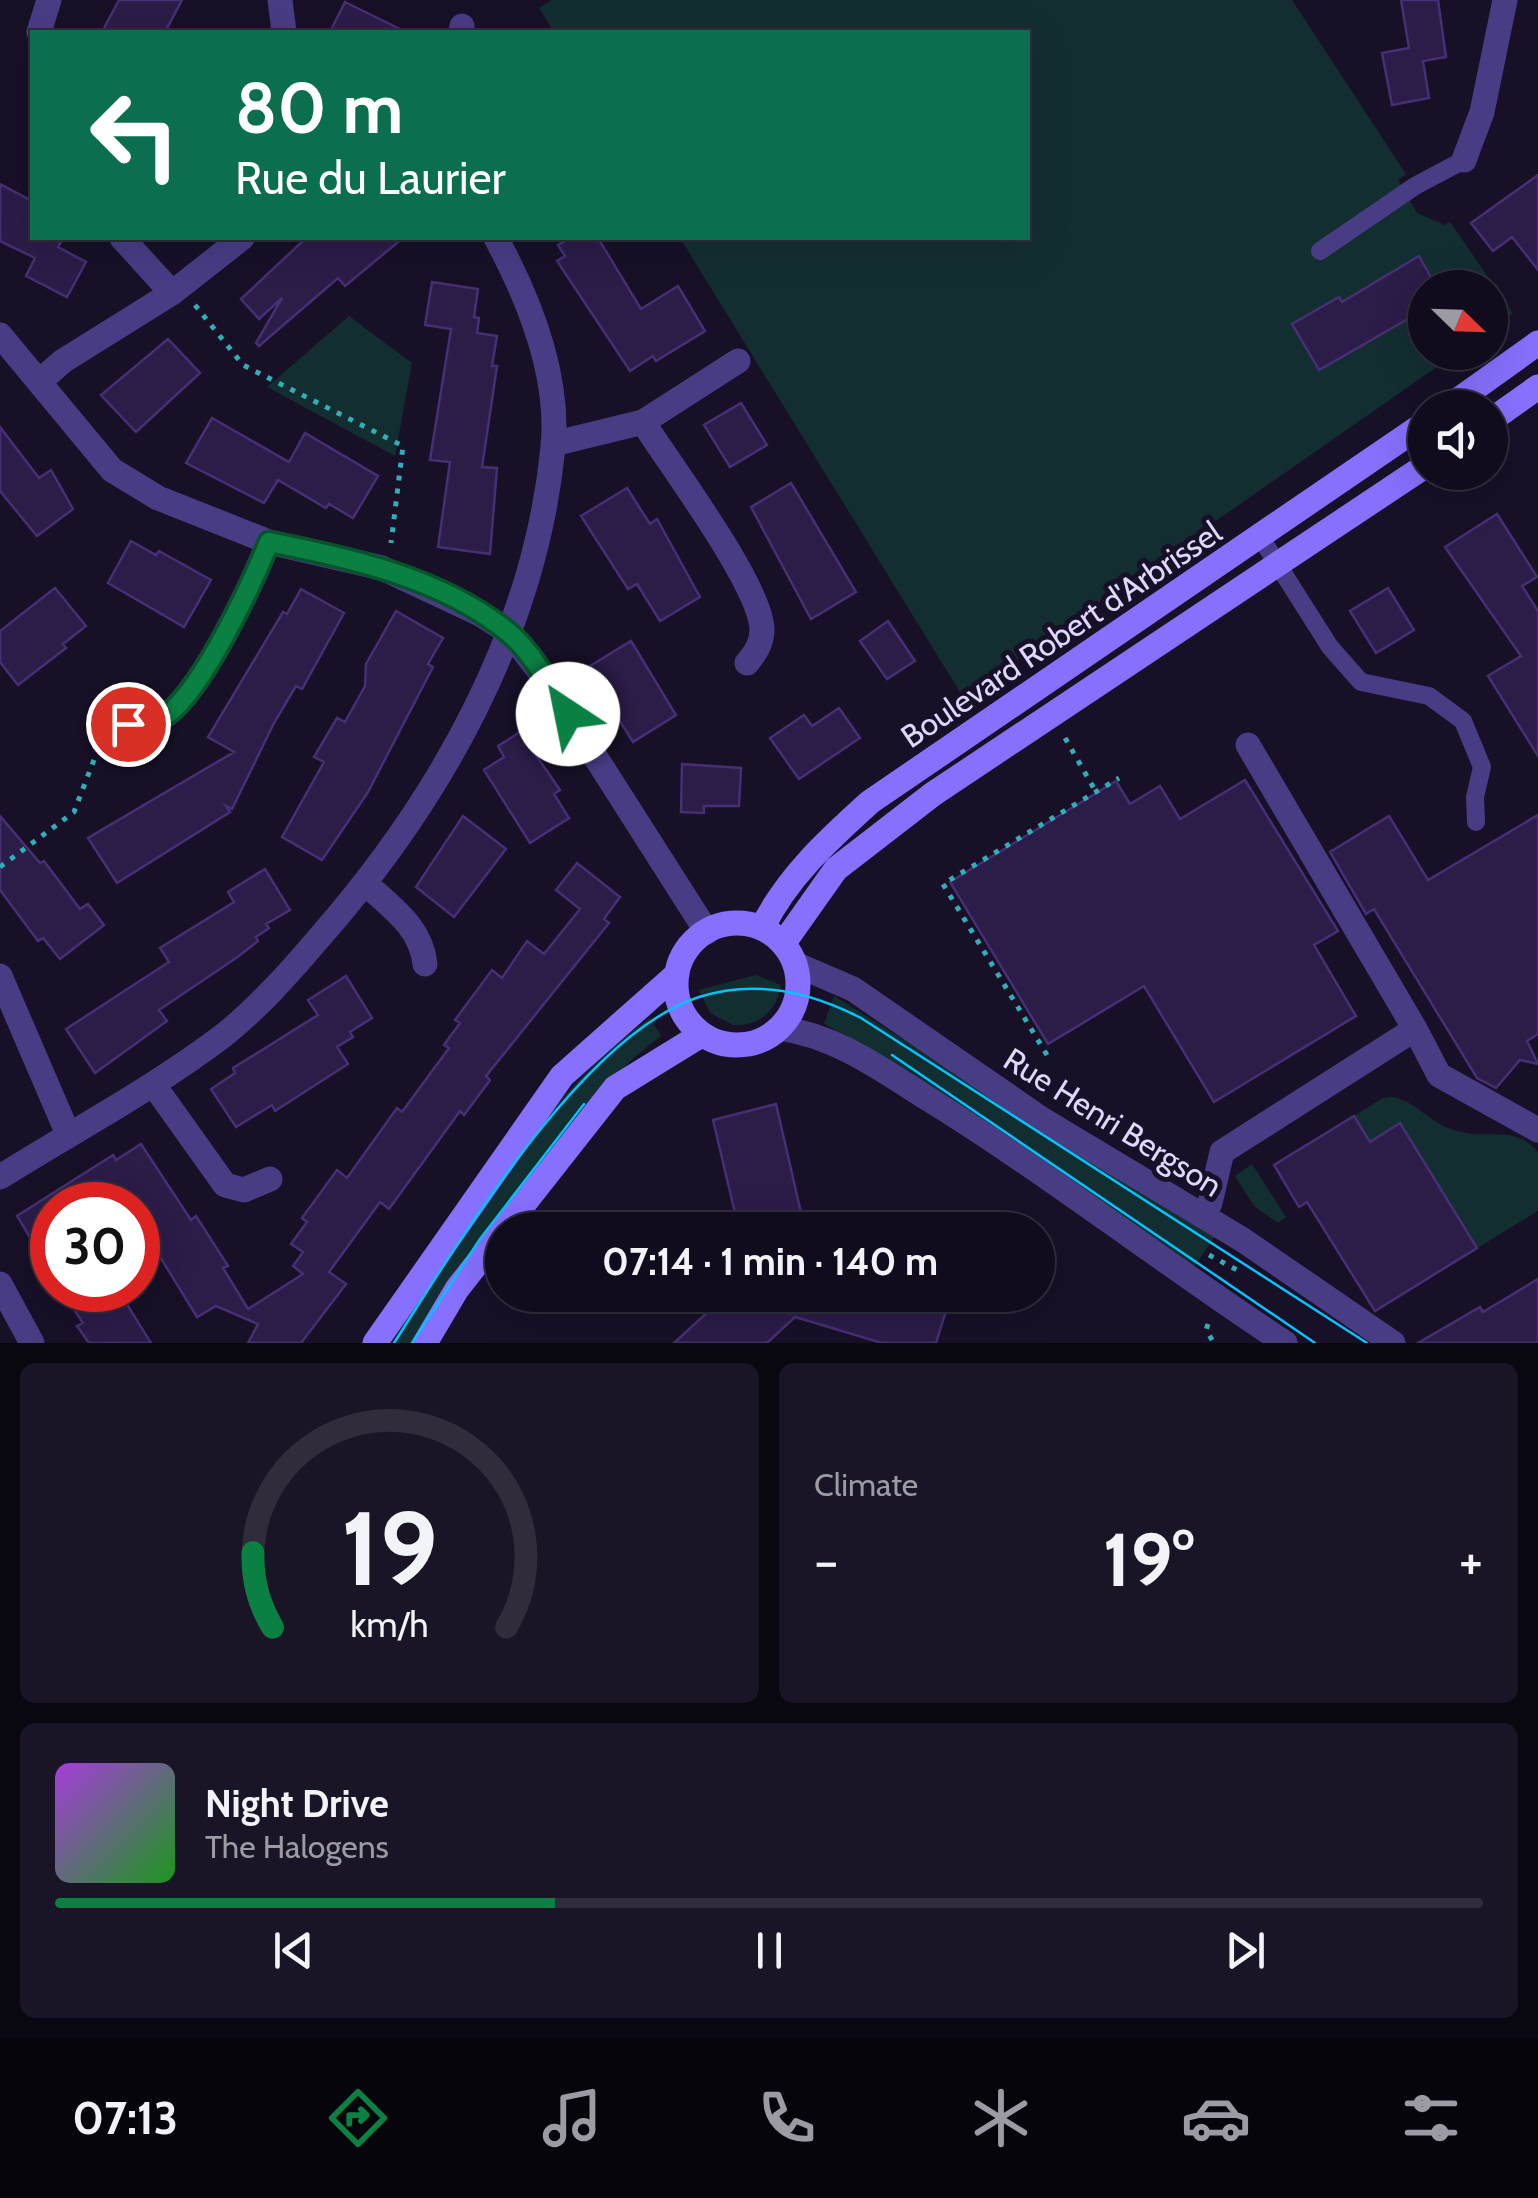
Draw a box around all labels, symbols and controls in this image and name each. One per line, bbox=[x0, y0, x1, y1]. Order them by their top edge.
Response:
text: 80 m bbox=[235, 65, 403, 151]
icon: left bbox=[70, 70, 200, 200]
text: Rue du Laurier bbox=[235, 151, 506, 205]
north arrow bbox=[1408, 270, 1508, 370]
map controls bbox=[1408, 270, 1508, 490]
button: sound bbox=[1408, 390, 1508, 490]
street label: Boulevard Robert d'Arbrissel bbox=[893, 512, 1229, 756]
position arrow bbox=[516, 662, 620, 766]
pin bbox=[86, 682, 171, 767]
icon: arrive bbox=[101, 697, 156, 752]
street label: Rue Henri Bergson bbox=[997, 1039, 1229, 1205]
speed limit sign: 30 bbox=[30, 1182, 160, 1312]
text: 07:14 · 1 min · 140 m bbox=[602, 1238, 938, 1285]
text: Climate bbox=[814, 1465, 918, 1504]
text: 19 bbox=[341, 1485, 438, 1611]
text: 19° bbox=[1103, 1514, 1194, 1605]
text: − bbox=[814, 1527, 838, 1594]
text: + bbox=[1459, 1527, 1483, 1594]
text: km/h bbox=[350, 1603, 429, 1646]
text: Night Drive bbox=[205, 1780, 389, 1827]
text: The Halogens bbox=[205, 1827, 389, 1866]
icon: previous bbox=[266, 1923, 321, 1978]
icon: pause bbox=[742, 1923, 797, 1978]
icon: next bbox=[1218, 1923, 1273, 1978]
icon: directions bbox=[323, 2083, 393, 2153]
icon: music bbox=[537, 2083, 607, 2153]
icon: phone bbox=[752, 2083, 822, 2153]
icon: climate bbox=[966, 2083, 1036, 2153]
icon: car bbox=[1181, 2083, 1251, 2153]
icon: filters bbox=[1396, 2083, 1466, 2153]
text: 07:13 bbox=[72, 2091, 178, 2145]

